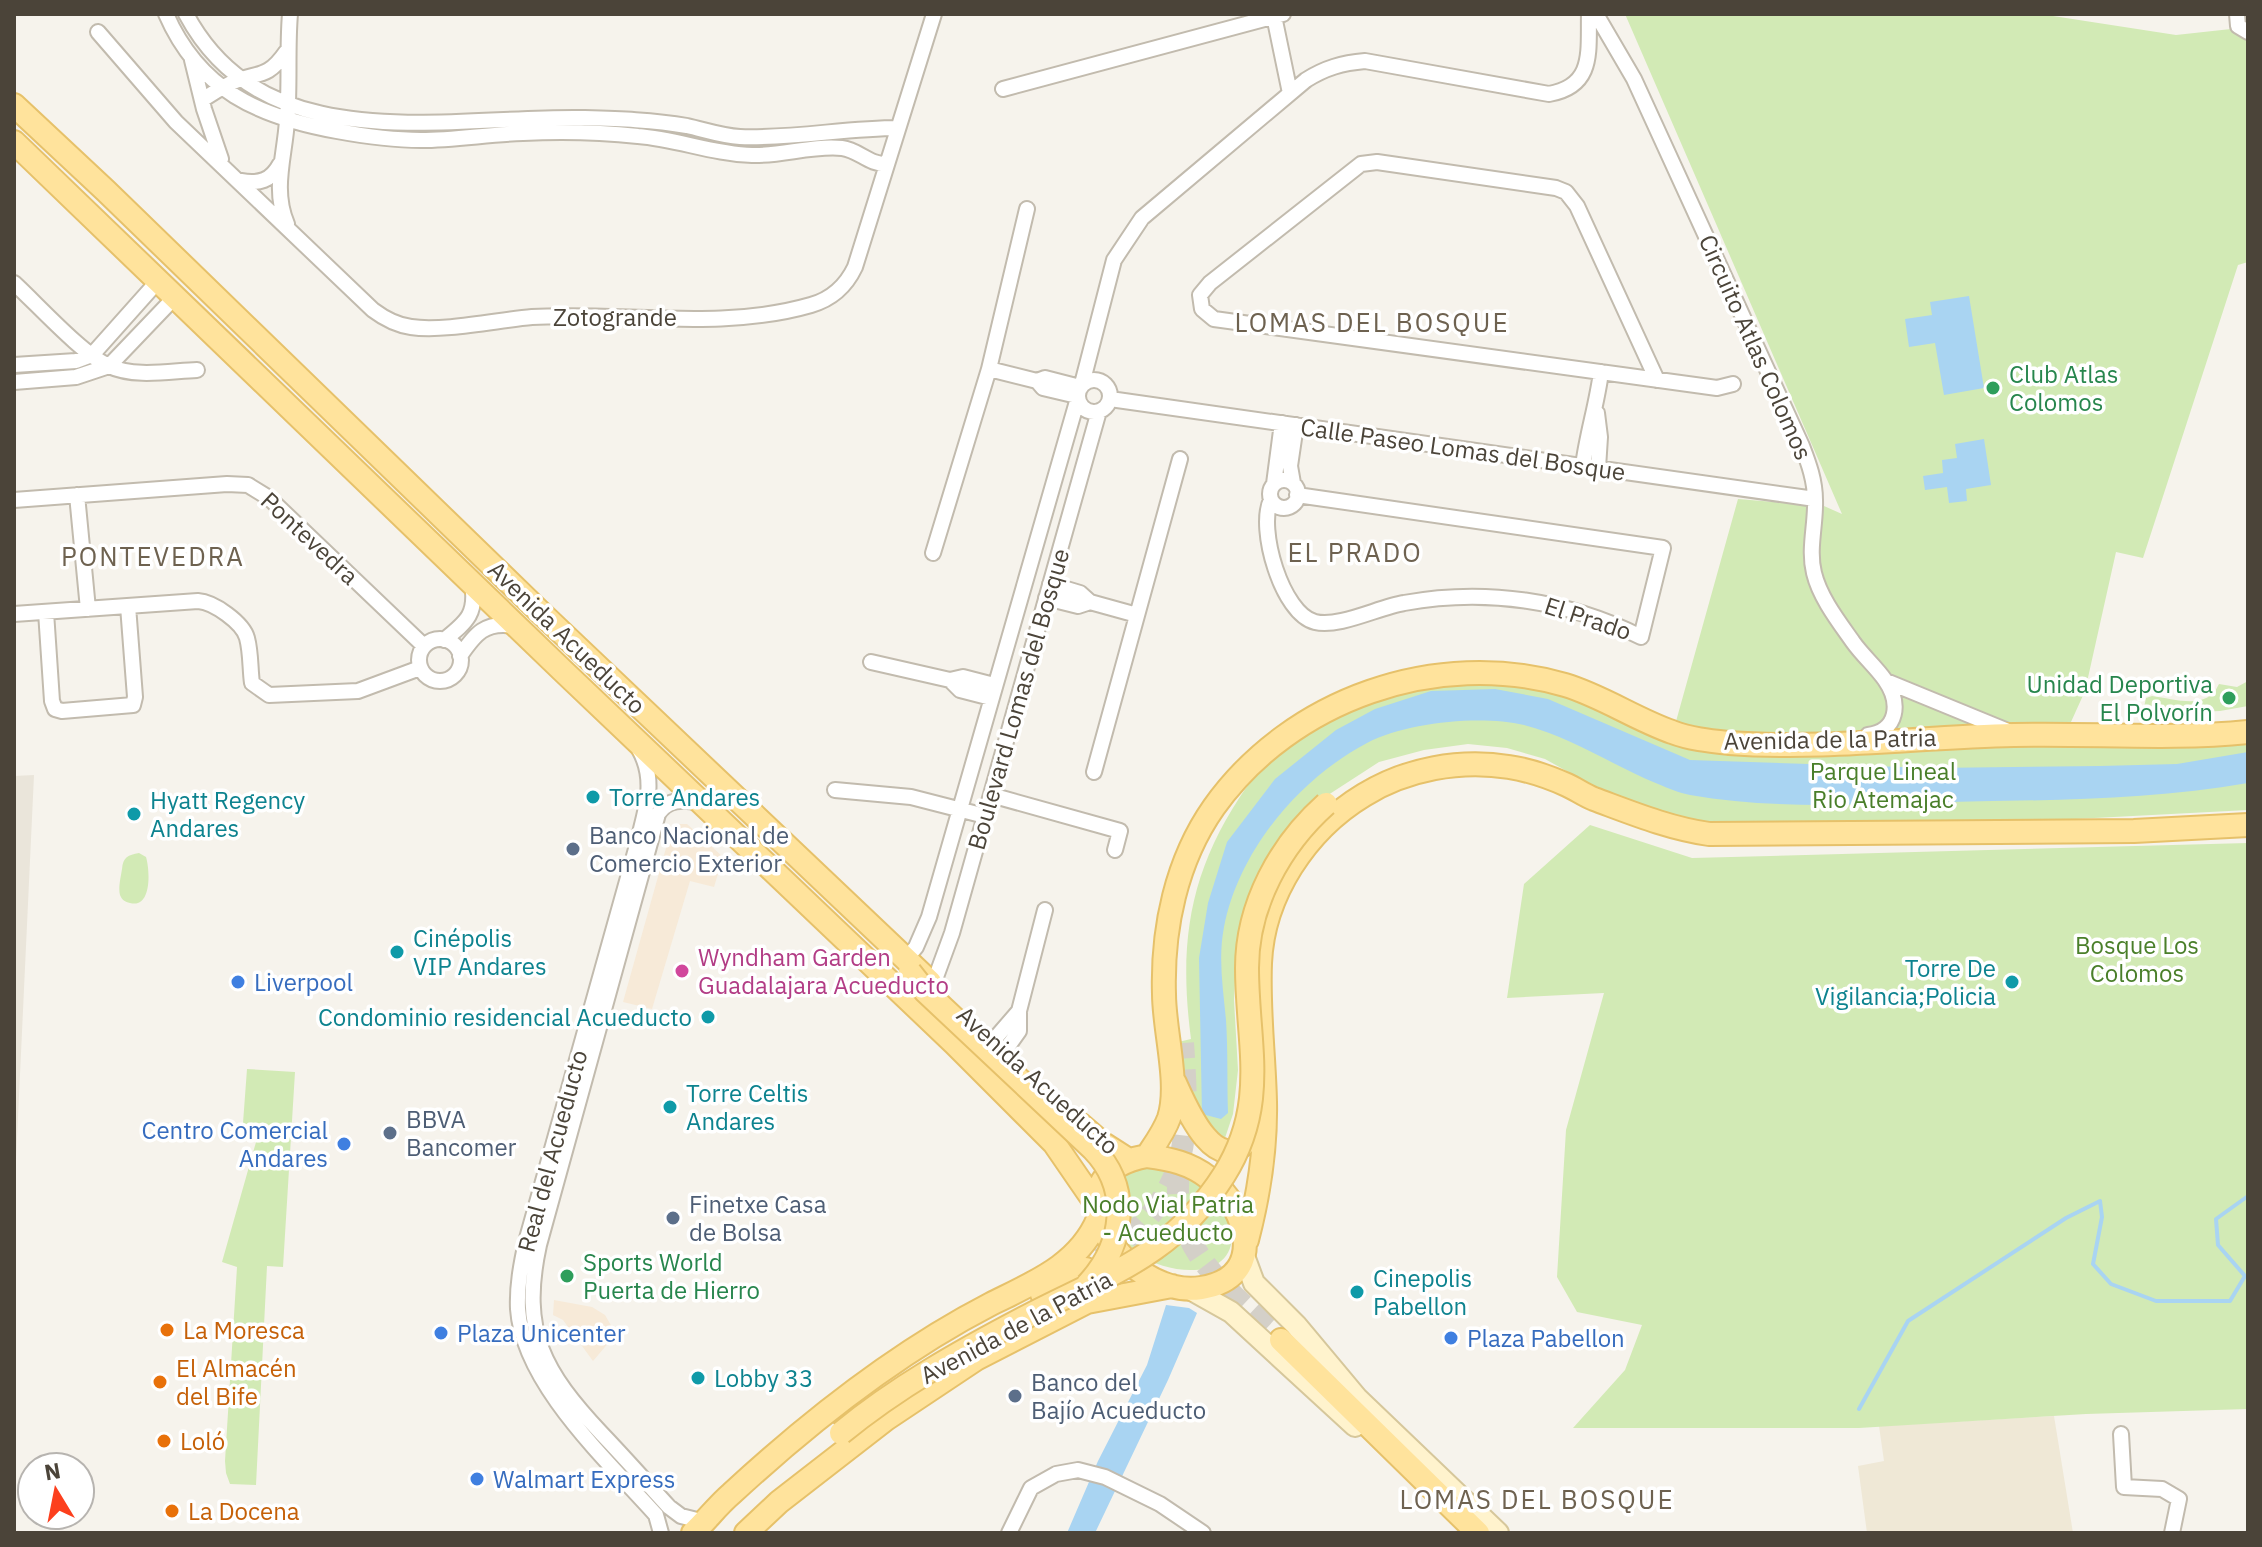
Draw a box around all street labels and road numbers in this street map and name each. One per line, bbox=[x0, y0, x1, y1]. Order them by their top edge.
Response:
street label: Circuito Atlas Colomos bbox=[1692, 229, 1820, 465]
street label: Zotogrande bbox=[553, 301, 677, 333]
street label: Calle Paseo Lomas del Bosque bbox=[1298, 410, 1628, 488]
street label: Pontevedra bbox=[254, 484, 366, 592]
street label: Boulevard Lomas del Bosque bbox=[960, 545, 1076, 853]
street label: Avenida Acueducto bbox=[481, 553, 653, 721]
street label: El Prado bbox=[1541, 589, 1635, 647]
street label: Avenida de la Patria bbox=[1723, 721, 1937, 757]
street label: Avenida Acueducto bbox=[950, 999, 1126, 1161]
street label: Real del Acueducto bbox=[510, 1046, 594, 1256]
street label: Avenida de la Patria bbox=[915, 1263, 1118, 1391]

